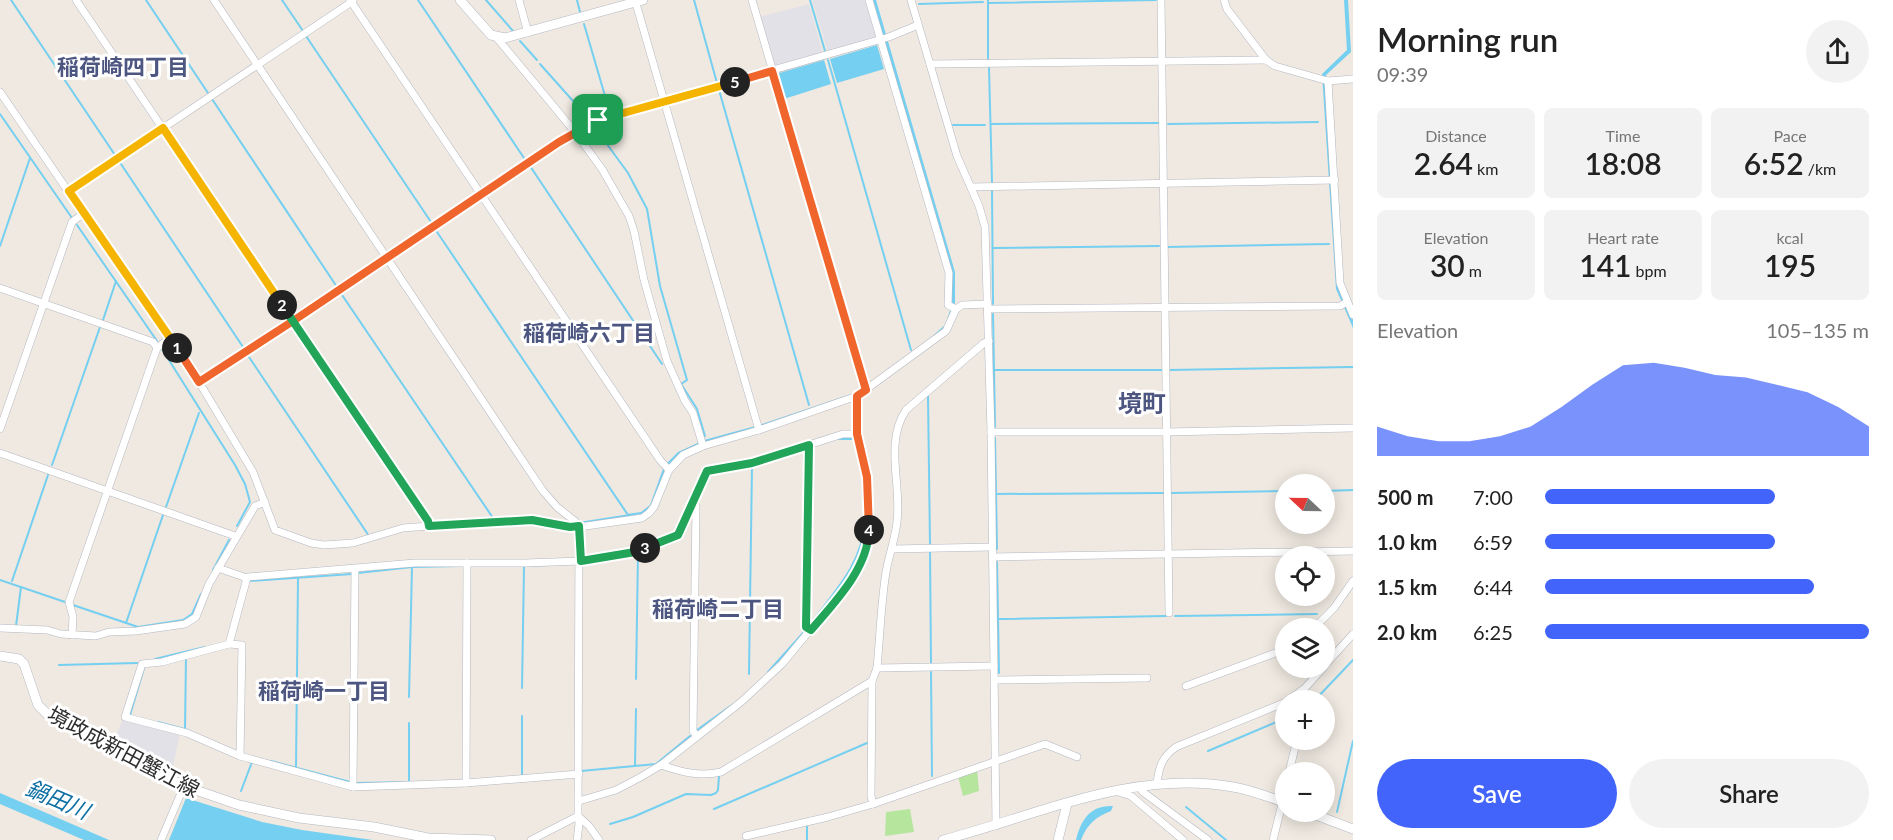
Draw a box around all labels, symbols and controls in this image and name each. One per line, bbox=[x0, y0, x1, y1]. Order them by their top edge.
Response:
text: Morning run bbox=[1377, 19, 1558, 59]
button: share bbox=[1806, 20, 1869, 83]
district label: 稲荷崎四丁目 bbox=[57, 53, 189, 80]
text: 09:39 bbox=[1377, 62, 1428, 86]
pin: 5 bbox=[720, 67, 750, 97]
text: 5 bbox=[730, 72, 740, 91]
pin bbox=[572, 94, 623, 145]
icon: arrive bbox=[581, 103, 614, 136]
text: Distance bbox=[1425, 126, 1487, 145]
text: Time bbox=[1606, 126, 1640, 145]
text: Pace bbox=[1773, 126, 1807, 145]
text: 2.64 bbox=[1414, 145, 1473, 181]
text: 18:08 bbox=[1584, 145, 1662, 181]
text: 6:52 bbox=[1744, 145, 1804, 181]
text: km bbox=[1473, 159, 1498, 178]
text: /km bbox=[1804, 159, 1836, 178]
text: Elevation bbox=[1424, 228, 1489, 247]
text: Heart rate bbox=[1587, 228, 1659, 247]
text: kcal bbox=[1776, 228, 1804, 247]
text: 30 bbox=[1430, 247, 1465, 283]
text: 141 bbox=[1579, 247, 1632, 283]
text: 195 bbox=[1764, 247, 1816, 283]
text: m bbox=[1465, 261, 1482, 280]
text: bpm bbox=[1632, 261, 1667, 280]
pin: 2 bbox=[267, 290, 297, 320]
text: 2 bbox=[277, 295, 287, 314]
text: Elevation bbox=[1377, 318, 1458, 342]
text: 105–135 m bbox=[1766, 318, 1869, 342]
district label: 稲荷崎六丁目 bbox=[523, 319, 655, 346]
pin: 1 bbox=[162, 333, 192, 363]
text: 1 bbox=[172, 338, 182, 357]
district label: 境町 bbox=[1118, 388, 1166, 417]
north arrow bbox=[1275, 474, 1335, 534]
map controls bbox=[1275, 474, 1335, 822]
text: 500 m bbox=[1377, 485, 1433, 509]
text: 7:00 bbox=[1473, 485, 1513, 509]
pin: 4 bbox=[854, 515, 884, 545]
text: 4 bbox=[864, 520, 874, 539]
text: 1.0 km bbox=[1377, 530, 1437, 554]
text: 6:59 bbox=[1473, 530, 1513, 554]
pin: 3 bbox=[630, 533, 660, 563]
text: 3 bbox=[640, 538, 650, 557]
button: locate bbox=[1275, 546, 1335, 606]
text: 1.5 km bbox=[1377, 575, 1437, 599]
text: 6:44 bbox=[1473, 575, 1513, 599]
district label: 稲荷崎二丁目 bbox=[652, 595, 784, 622]
button: layers bbox=[1275, 618, 1335, 678]
text: 2.0 km bbox=[1377, 620, 1437, 644]
text: 6:25 bbox=[1473, 620, 1513, 644]
district label: 稲荷崎一丁目 bbox=[258, 677, 390, 704]
button: + bbox=[1275, 690, 1335, 750]
street label: 境政成新田蟹江線 bbox=[44, 701, 204, 801]
button: Save bbox=[1377, 759, 1617, 828]
button: Share bbox=[1629, 759, 1869, 828]
button: − bbox=[1275, 762, 1335, 822]
water label: 鍋田川 bbox=[22, 774, 95, 825]

